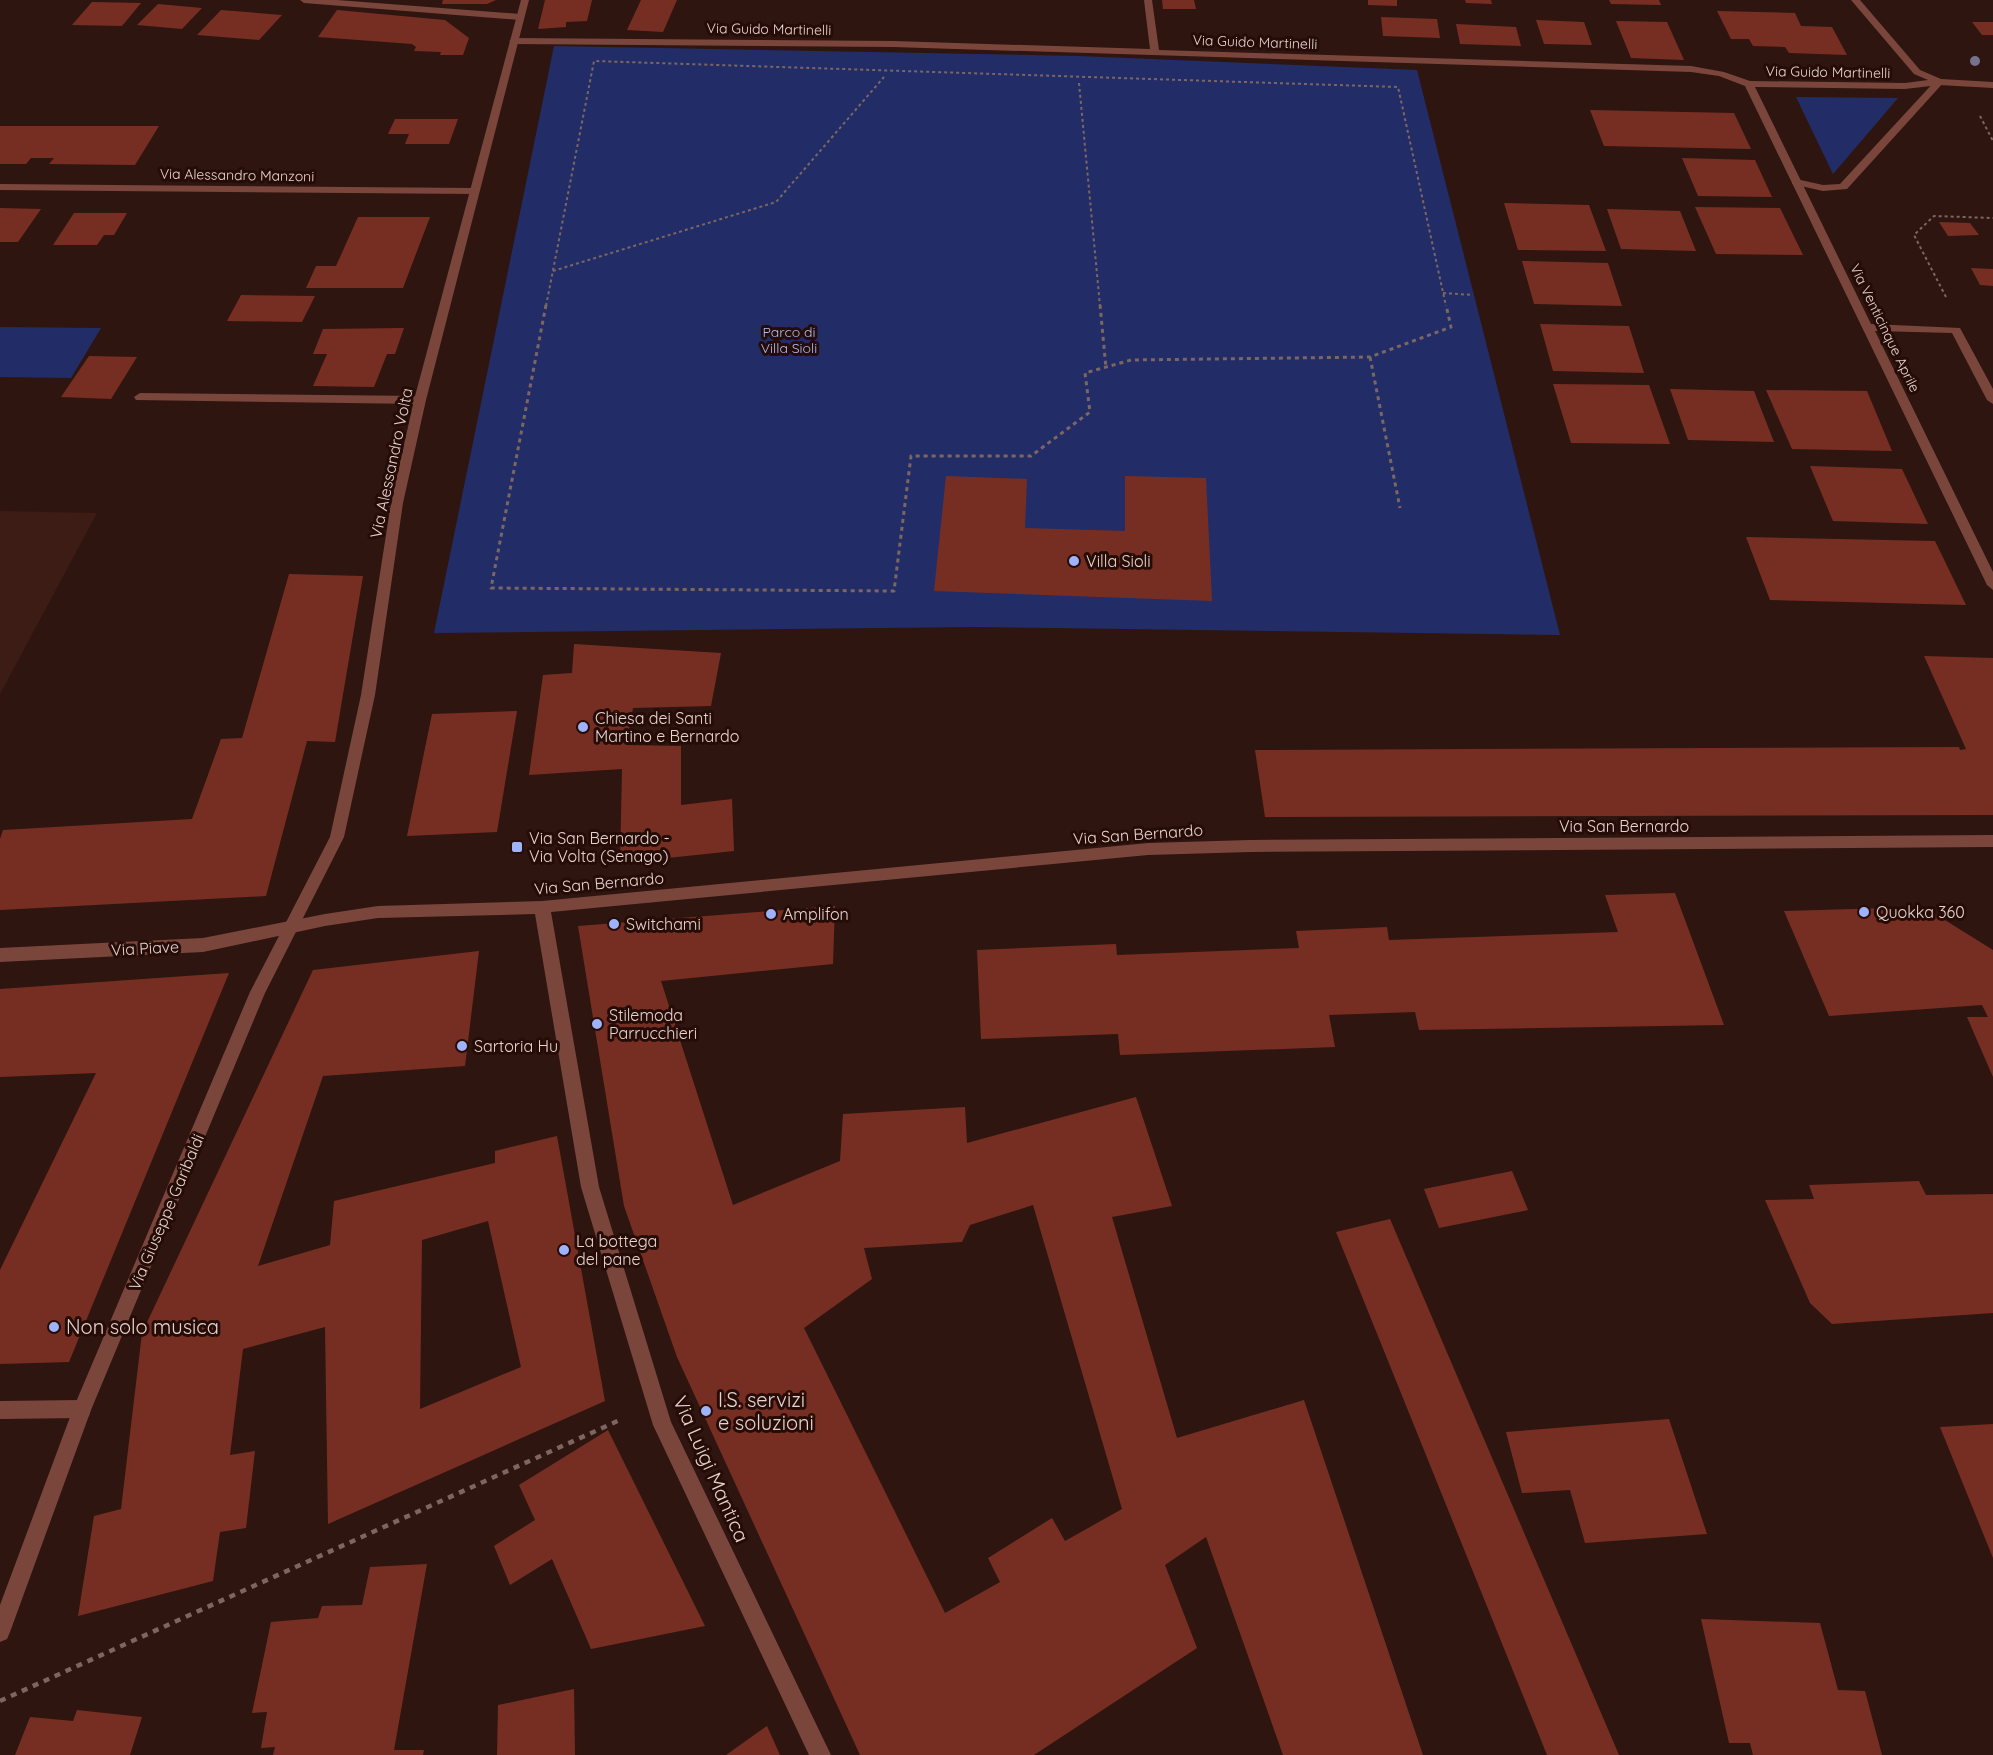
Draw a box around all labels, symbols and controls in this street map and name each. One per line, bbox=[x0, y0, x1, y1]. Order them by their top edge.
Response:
street label: Via Guido Martinelli bbox=[707, 19, 831, 39]
street label: Via Guido Martinelli bbox=[1192, 31, 1318, 53]
street label: Via Guido Martinelli bbox=[1766, 62, 1890, 82]
street label: Via Alessandro Manzoni bbox=[160, 165, 314, 185]
street label: Via Venticinque Aprile bbox=[1846, 261, 1924, 395]
park label: Parco di Villa Sioli bbox=[761, 323, 817, 357]
street label: Via Alessandro Volta bbox=[365, 386, 417, 540]
place label: Villa Sioli bbox=[1086, 551, 1151, 571]
marker: Villa Sioli bbox=[1067, 554, 1081, 568]
place label: Chiesa dei Santi Martino e Bernardo bbox=[595, 708, 739, 746]
marker: Chiesa dei Santi Martino e Bernardo bbox=[576, 720, 590, 734]
street label: Via San Bernardo bbox=[1559, 816, 1689, 836]
street label: Via San Bernardo bbox=[1072, 819, 1204, 849]
place label: Via San Bernardo - Via Volta (Senago) bbox=[529, 828, 670, 866]
marker: Via San Bernardo - Via Volta (Senago) bbox=[510, 840, 524, 854]
street label: Via San Bernardo bbox=[533, 867, 665, 899]
place label: Quokka 360 bbox=[1876, 902, 1965, 922]
place label: Amplifon bbox=[783, 904, 849, 924]
marker: Quokka 360 bbox=[1857, 905, 1871, 919]
marker: Amplifon bbox=[764, 907, 778, 921]
place label: Switchami bbox=[626, 914, 701, 934]
marker: Switchami bbox=[607, 917, 621, 931]
street label: Via Piave bbox=[111, 936, 179, 960]
place label: Stilemoda Parrucchieri bbox=[609, 1005, 697, 1043]
marker: Stilemoda Parrucchieri bbox=[590, 1017, 604, 1031]
place label: Sartoria Hu bbox=[474, 1036, 558, 1056]
marker: Sartoria Hu bbox=[455, 1039, 469, 1053]
street label: Via Giuseppe Garibaldi bbox=[124, 1131, 208, 1293]
place label: La bottega del pane bbox=[576, 1231, 657, 1269]
marker: La bottega del pane bbox=[557, 1243, 571, 1257]
place label: Non solo musica bbox=[66, 1314, 219, 1339]
marker: Non solo musica bbox=[47, 1320, 61, 1334]
place label: I.S. servizi e soluzioni bbox=[718, 1387, 814, 1435]
street label: Via Luigi Mantica bbox=[668, 1392, 755, 1546]
marker: I.S. servizi e soluzioni bbox=[699, 1404, 713, 1418]

